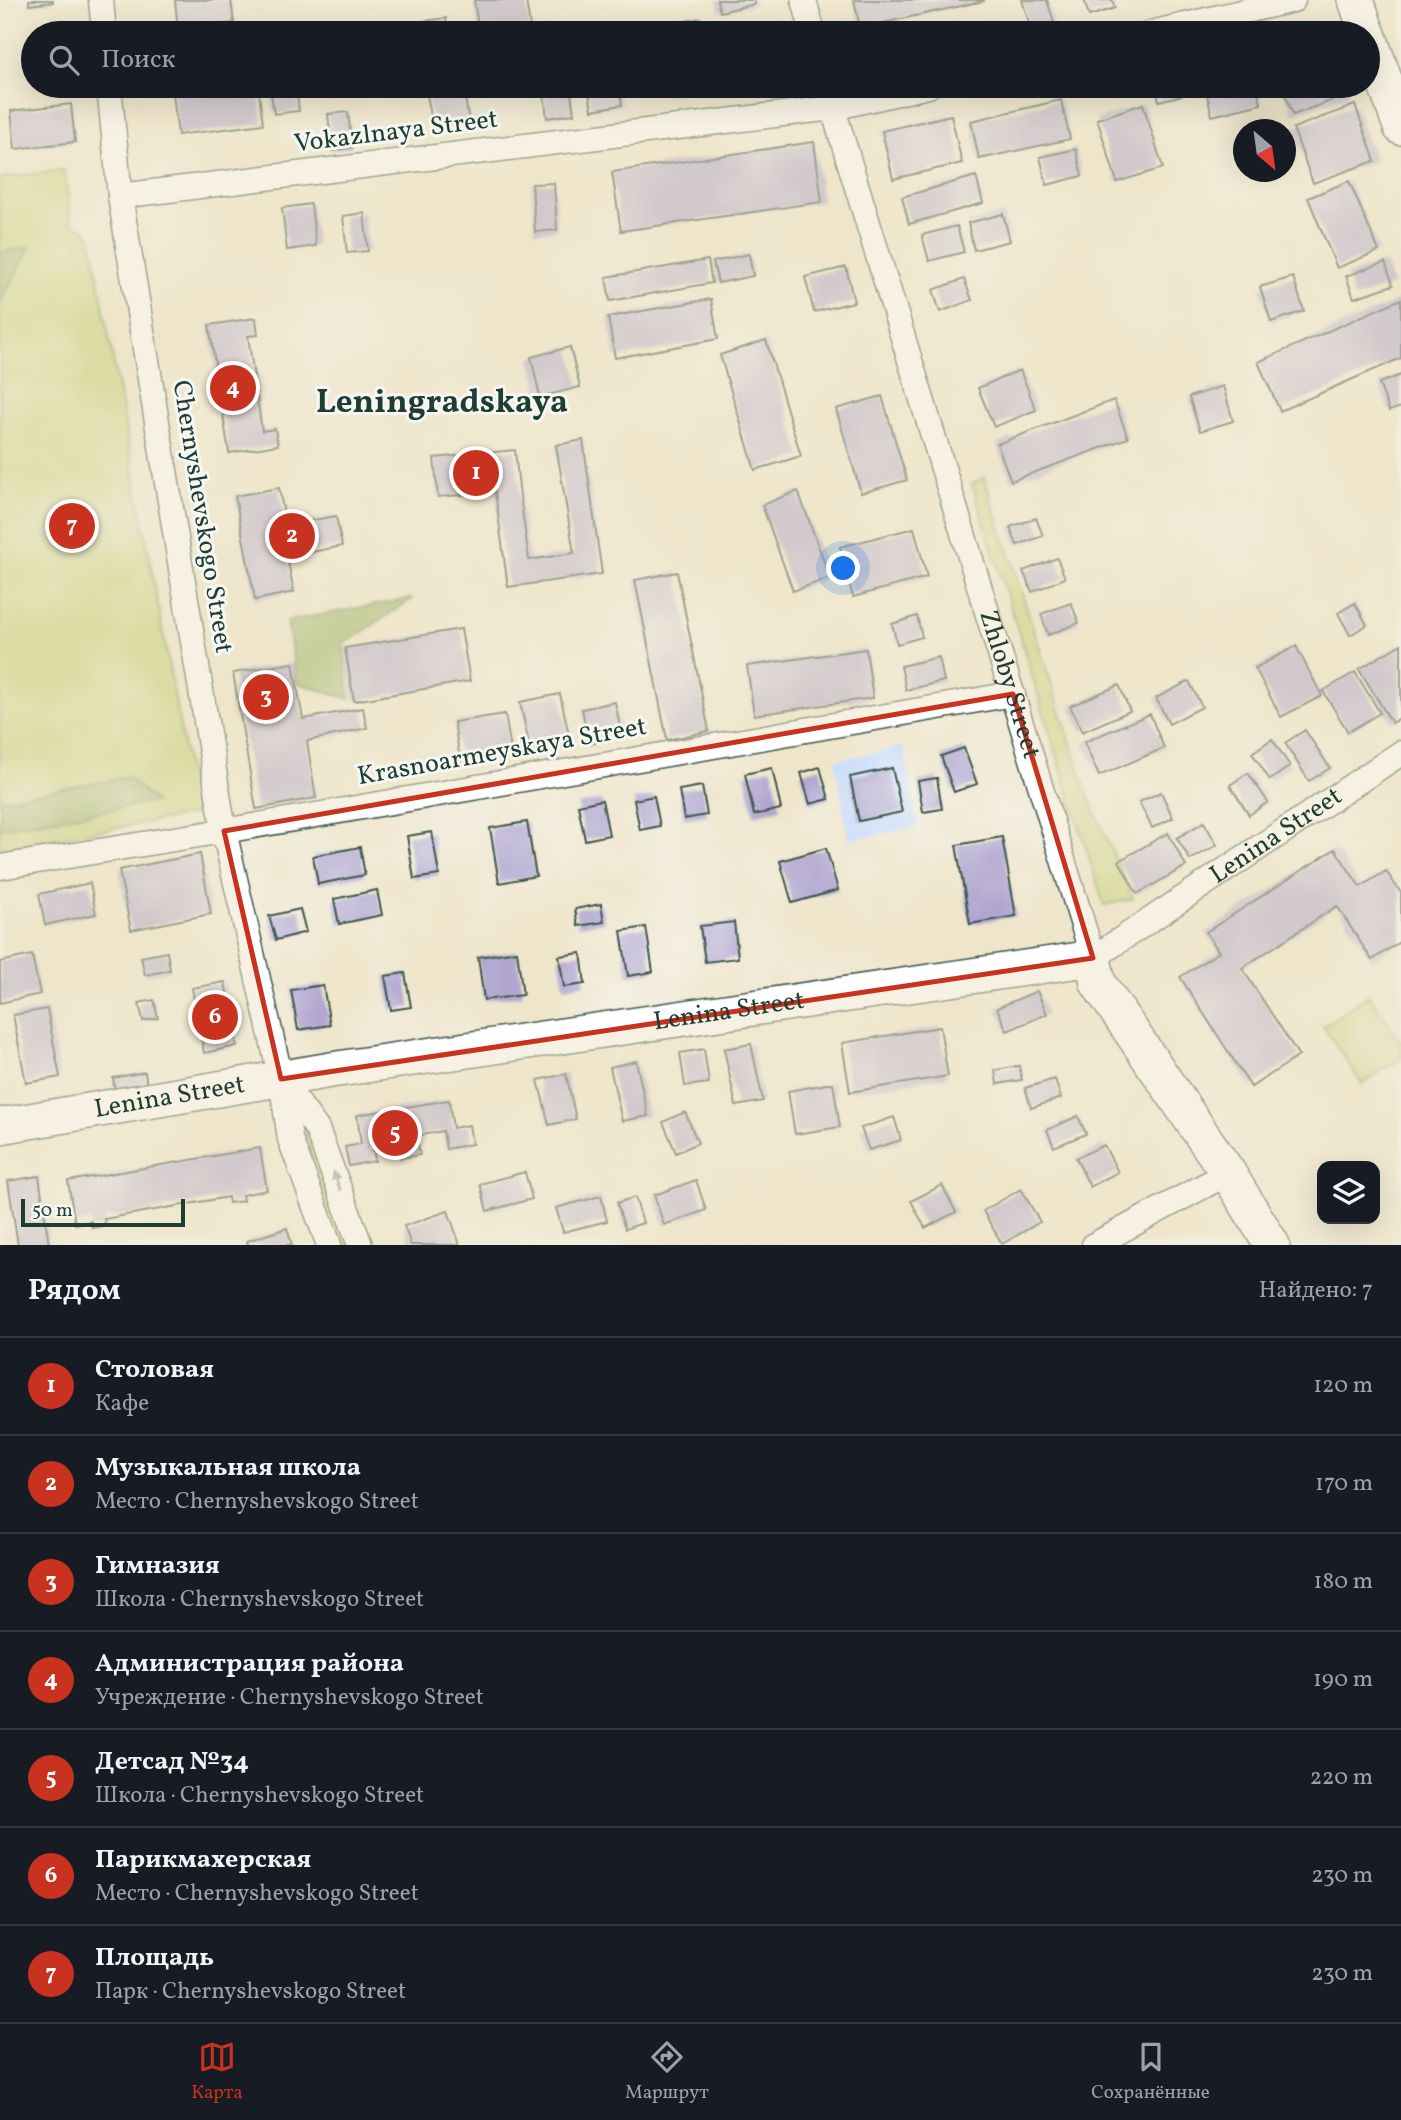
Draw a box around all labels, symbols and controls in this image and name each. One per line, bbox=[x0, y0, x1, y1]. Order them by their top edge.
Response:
search box bbox=[21, 21, 1380, 98]
icon: search bbox=[45, 41, 83, 79]
text: Поиск bbox=[101, 42, 175, 78]
street label: Vokazlnaya Street bbox=[292, 102, 500, 162]
north arrow bbox=[1233, 119, 1296, 182]
pin: 4 bbox=[210, 362, 256, 414]
street label: Chernyshevskogo Street bbox=[163, 378, 241, 656]
district label: Leningradskaya bbox=[316, 381, 568, 427]
pin: 1 bbox=[453, 447, 499, 499]
pin: 7 bbox=[49, 500, 95, 552]
pin: 2 bbox=[269, 510, 315, 562]
your location bbox=[826, 551, 860, 585]
street label: Zhloby Street bbox=[970, 606, 1049, 763]
pin: 3 bbox=[243, 671, 289, 723]
street label: Krasnoarmeyskaya Street bbox=[355, 709, 649, 795]
street label: Lenina Street bbox=[1203, 779, 1349, 893]
street label: Lenina Street bbox=[651, 983, 807, 1040]
pin: 6 bbox=[192, 991, 238, 1043]
street label: Lenina Street bbox=[92, 1067, 248, 1128]
pin: 5 bbox=[372, 1107, 418, 1159]
map controls bbox=[1317, 1161, 1380, 1224]
button: layers bbox=[1317, 1161, 1380, 1224]
one-way arrow bbox=[331, 1170, 342, 1191]
scale bar bbox=[21, 1196, 186, 1228]
text: 50 m bbox=[32, 1198, 73, 1224]
text: Рядом bbox=[28, 1270, 121, 1312]
text: Найдено: 7 bbox=[1259, 1275, 1373, 1307]
text: Столовая bbox=[95, 1352, 214, 1388]
text: 1 bbox=[46, 1370, 56, 1402]
text: 120 m bbox=[1313, 1370, 1373, 1402]
text: Кафе bbox=[95, 1388, 149, 1420]
text: Музыкальная школа bbox=[95, 1450, 361, 1486]
text: 2 bbox=[45, 1468, 57, 1500]
text: 170 m bbox=[1315, 1468, 1373, 1500]
text: Место · Chernyshevskogo Street bbox=[95, 1486, 419, 1518]
text: Гимназия bbox=[95, 1548, 220, 1584]
text: 3 bbox=[45, 1566, 57, 1598]
text: 180 m bbox=[1314, 1566, 1373, 1598]
text: Школа · Chernyshevskogo Street bbox=[95, 1584, 424, 1616]
text: Администрация района bbox=[95, 1646, 404, 1682]
text: 4 bbox=[44, 1664, 58, 1696]
text: 190 m bbox=[1313, 1664, 1373, 1696]
text: Учреждение · Chernyshevskogo Street bbox=[95, 1682, 484, 1714]
text: Детсад №34 bbox=[95, 1744, 249, 1780]
text: 5 bbox=[45, 1762, 57, 1794]
text: 220 m bbox=[1310, 1762, 1373, 1794]
text: Школа · Chernyshevskogo Street bbox=[95, 1780, 424, 1812]
text: Парикмахерская bbox=[95, 1842, 311, 1878]
text: 6 bbox=[45, 1860, 57, 1892]
text: 230 m bbox=[1311, 1860, 1373, 1892]
text: Место · Chernyshevskogo Street bbox=[95, 1878, 419, 1910]
text: Площадь bbox=[95, 1940, 214, 1976]
text: 7 bbox=[46, 1958, 57, 1990]
text: 230 m bbox=[1311, 1958, 1373, 1990]
text: Парк · Chernyshevskogo Street bbox=[95, 1976, 406, 2008]
tab: Карта bbox=[191, 2038, 243, 2106]
tab: Маршрут bbox=[625, 2038, 709, 2106]
tab: Сохранённые bbox=[1091, 2038, 1210, 2106]

